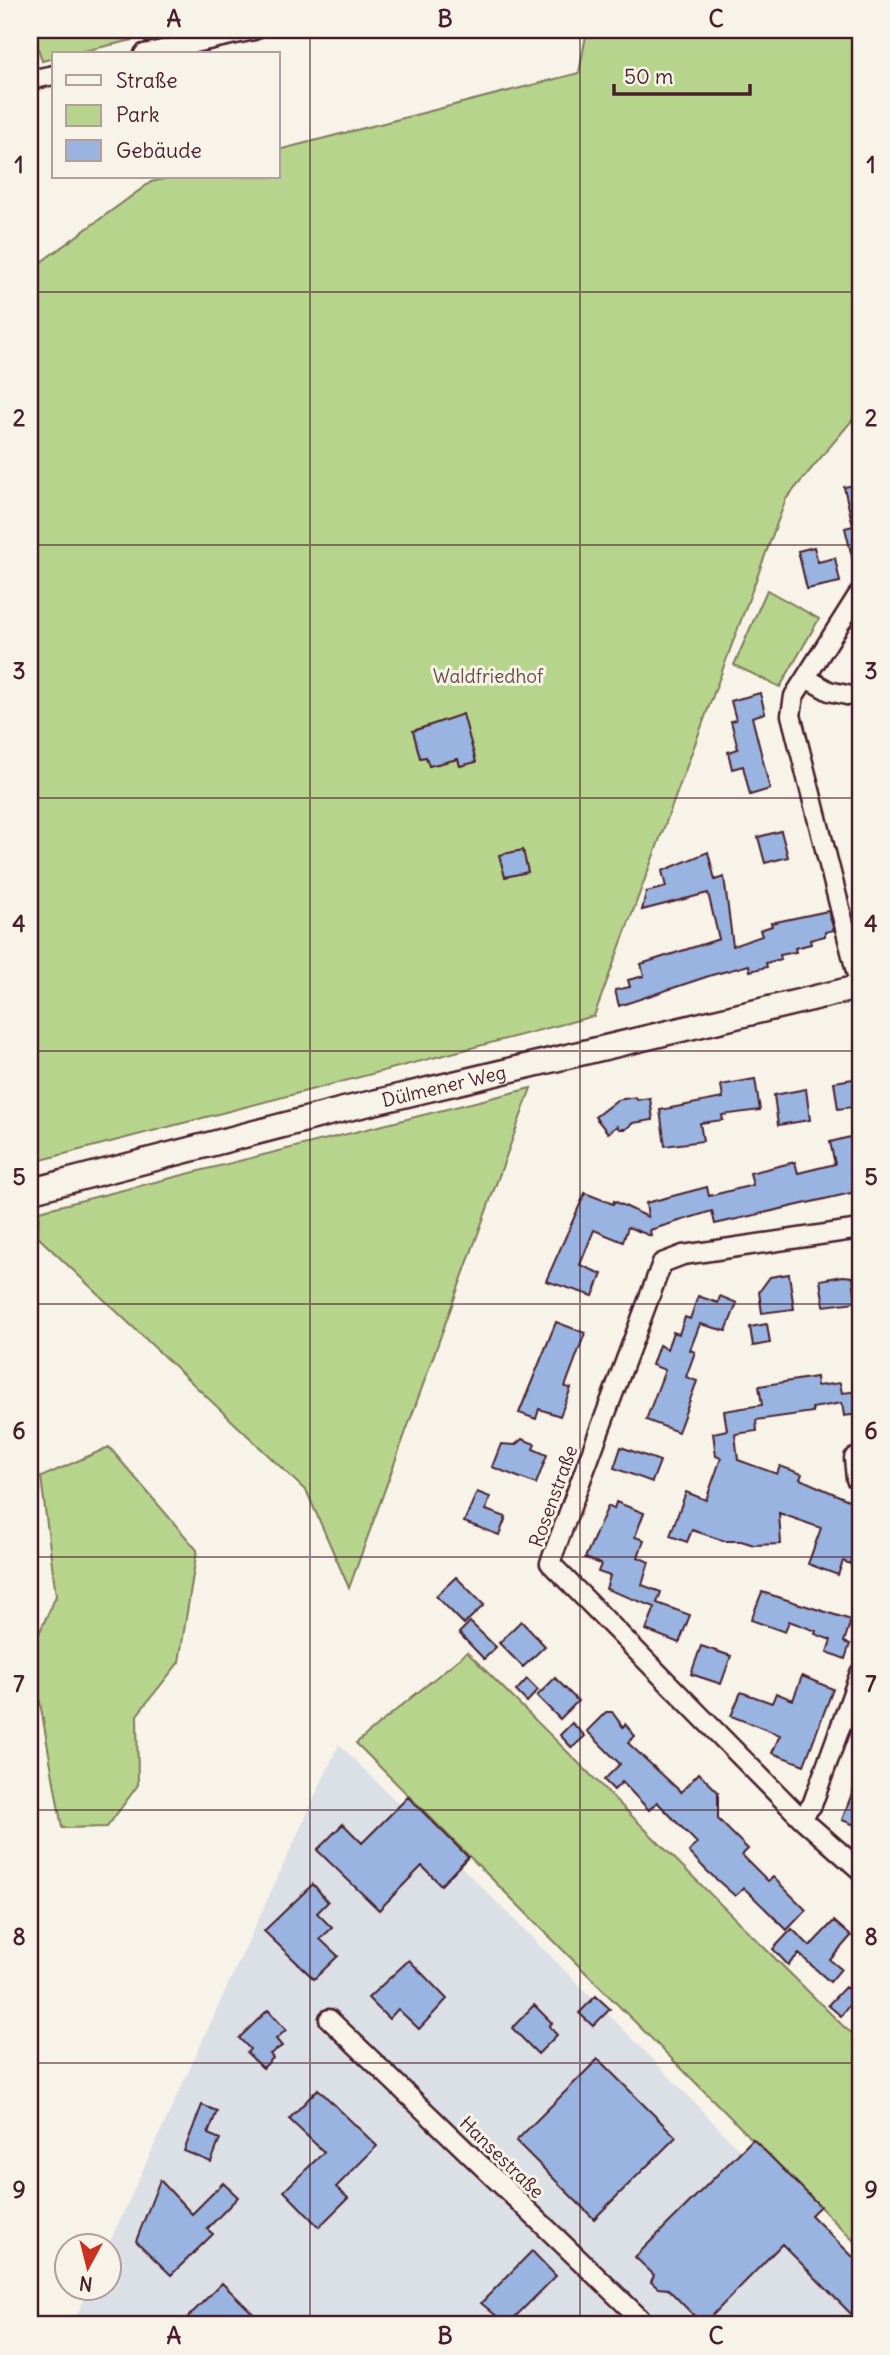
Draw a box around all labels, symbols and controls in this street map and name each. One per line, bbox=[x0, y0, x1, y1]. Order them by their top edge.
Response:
text: A bbox=[167, 4, 182, 33]
text: B bbox=[437, 4, 453, 33]
text: C bbox=[708, 4, 724, 33]
legend bbox=[52, 52, 280, 178]
scale bar bbox=[614, 52, 750, 96]
text: 50 m bbox=[624, 63, 673, 90]
text: Straße bbox=[116, 67, 177, 94]
text: Park bbox=[116, 101, 159, 128]
text: Gebäude bbox=[116, 137, 202, 164]
text: 1 bbox=[14, 150, 24, 179]
text: 1 bbox=[866, 150, 876, 179]
text: 2 bbox=[13, 403, 26, 432]
text: 2 bbox=[865, 403, 878, 432]
text: 3 bbox=[12, 656, 26, 685]
text: 3 bbox=[864, 656, 878, 685]
park label: Waldfriedhof bbox=[433, 664, 544, 688]
text: 4 bbox=[12, 909, 26, 938]
text: 4 bbox=[864, 909, 878, 938]
street label: Dülmener Weg bbox=[379, 1060, 508, 1112]
text: 5 bbox=[12, 1162, 26, 1191]
text: 5 bbox=[864, 1162, 878, 1191]
text: 6 bbox=[12, 1416, 26, 1445]
text: 6 bbox=[864, 1416, 878, 1445]
street label: Rosenstraße bbox=[524, 1442, 582, 1550]
text: 7 bbox=[13, 1669, 25, 1698]
text: 7 bbox=[865, 1669, 877, 1698]
text: 8 bbox=[12, 1922, 26, 1951]
text: 8 bbox=[864, 1922, 878, 1951]
street label: Hansestraße bbox=[455, 2111, 549, 2203]
text: 9 bbox=[12, 2175, 26, 2204]
text: 9 bbox=[864, 2175, 878, 2204]
north arrow bbox=[52, 2232, 122, 2302]
text: N bbox=[78, 2271, 94, 2297]
text: A bbox=[167, 2321, 182, 2350]
text: B bbox=[437, 2321, 453, 2350]
text: C bbox=[708, 2321, 724, 2350]

